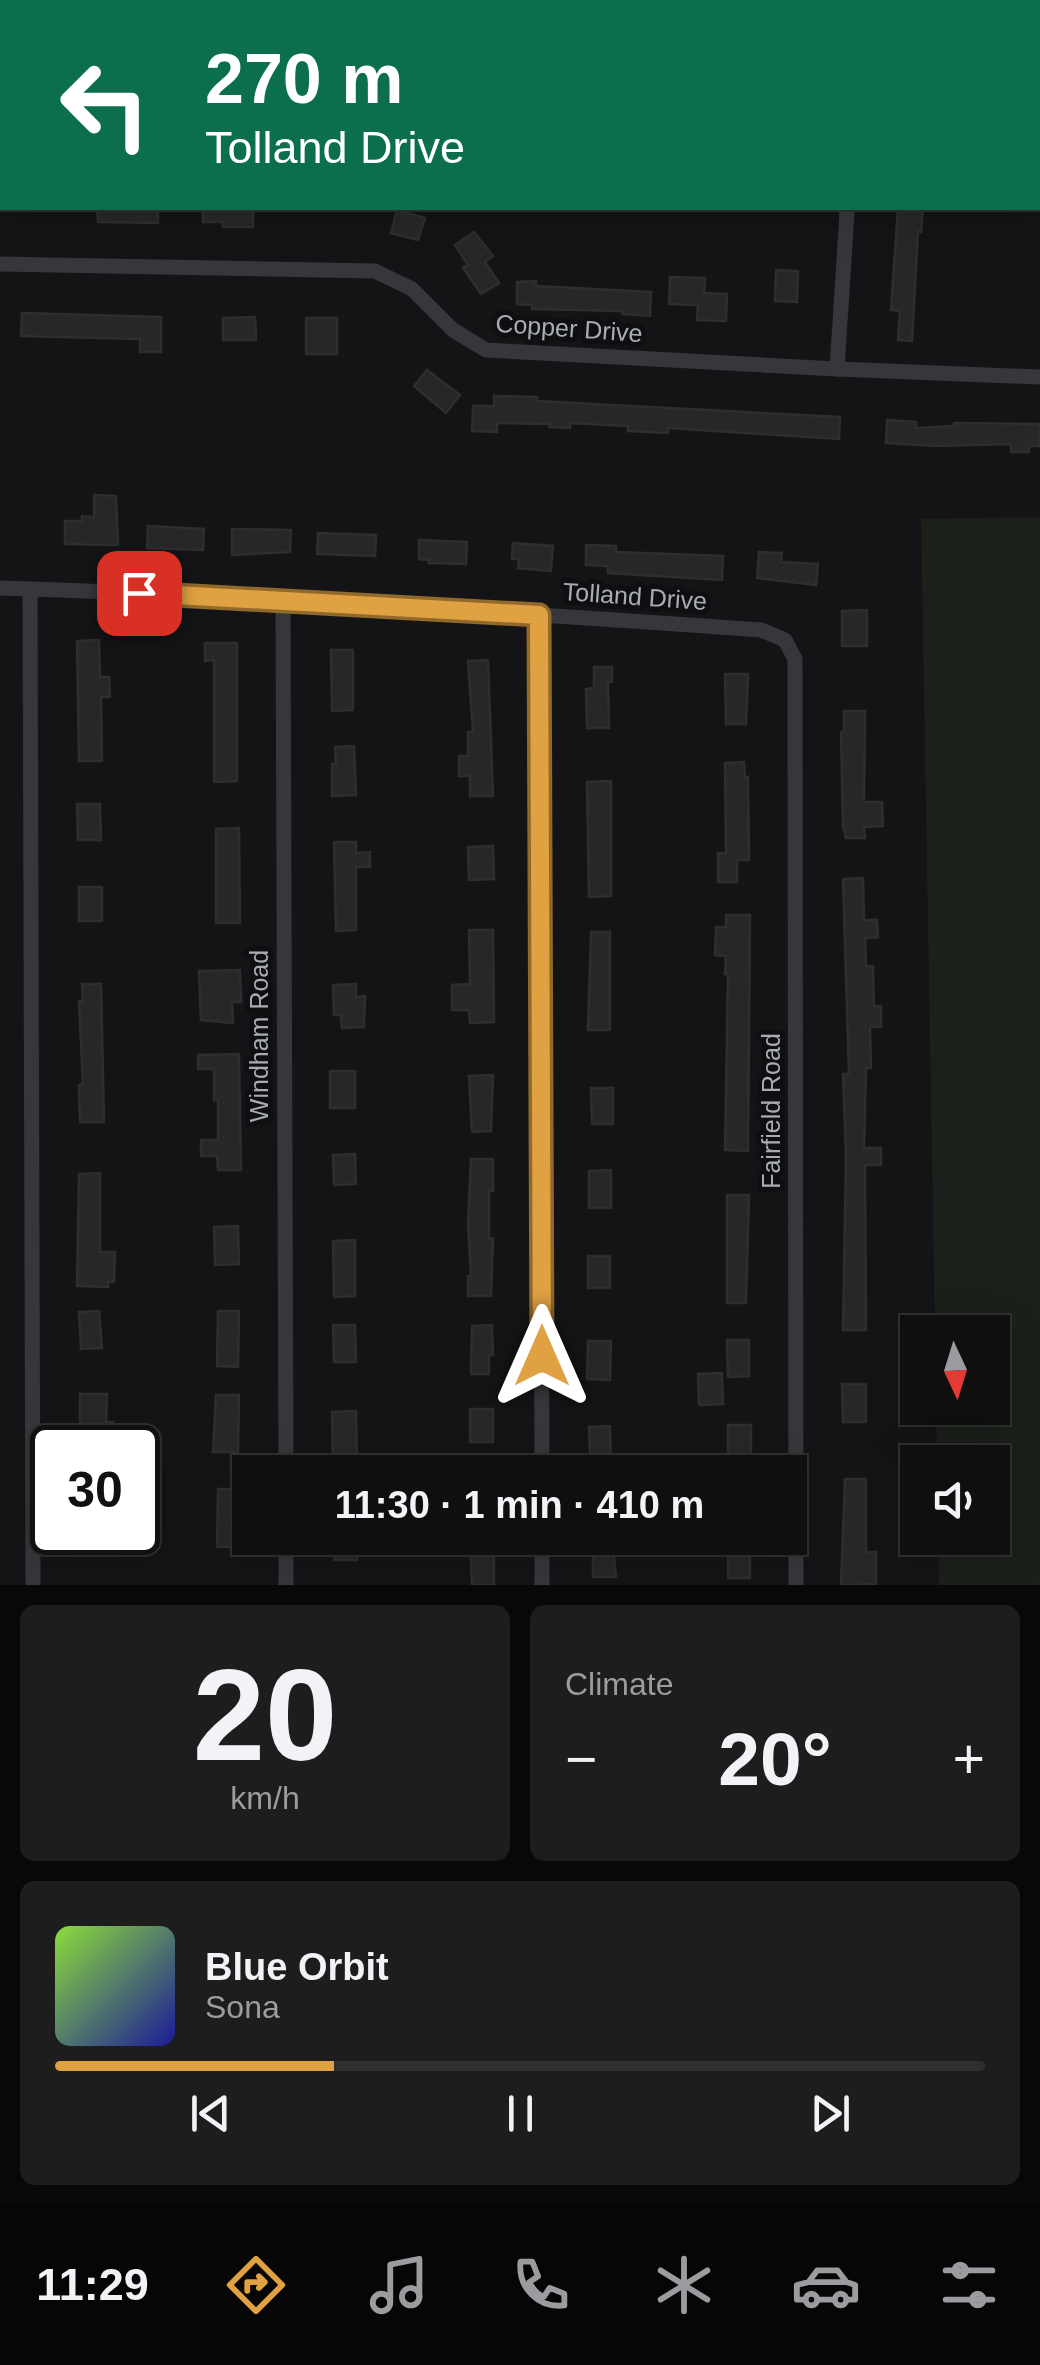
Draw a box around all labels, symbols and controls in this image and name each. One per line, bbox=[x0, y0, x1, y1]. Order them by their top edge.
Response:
icon: left bbox=[40, 40, 170, 170]
text: 270 m bbox=[205, 40, 403, 118]
text: Tolland Drive bbox=[205, 122, 465, 173]
street label: Copper Drive bbox=[495, 309, 643, 347]
pin bbox=[97, 551, 182, 636]
icon: arrive bbox=[112, 566, 167, 621]
street label: Tolland Drive bbox=[562, 577, 708, 615]
street label: Windham Road bbox=[245, 950, 273, 1122]
street label: Fairfield Road bbox=[757, 1033, 785, 1189]
position arrow bbox=[490, 1304, 594, 1408]
north arrow bbox=[900, 1315, 1010, 1425]
map controls bbox=[900, 1315, 1010, 1555]
speed limit sign: 30 bbox=[30, 1425, 160, 1555]
button: sound bbox=[900, 1445, 1010, 1555]
text: 11:30 · 1 min · 410 m bbox=[335, 1484, 704, 1526]
text: 20 bbox=[193, 1642, 337, 1788]
text: Climate bbox=[565, 1666, 673, 1702]
text: 20° bbox=[718, 1717, 832, 1801]
text: − bbox=[565, 1728, 597, 1790]
text: + bbox=[953, 1728, 985, 1790]
text: km/h bbox=[230, 1780, 300, 1816]
text: Blue Orbit bbox=[205, 1946, 389, 1988]
text: Sona bbox=[205, 1989, 280, 2025]
icon: previous bbox=[183, 2086, 238, 2141]
icon: pause bbox=[493, 2086, 548, 2141]
icon: next bbox=[803, 2086, 858, 2141]
icon: directions bbox=[221, 2250, 291, 2320]
icon: music bbox=[364, 2250, 434, 2320]
icon: phone bbox=[506, 2250, 576, 2320]
icon: climate bbox=[649, 2250, 719, 2320]
icon: car bbox=[791, 2250, 861, 2320]
icon: filters bbox=[934, 2250, 1004, 2320]
text: 11:29 bbox=[36, 2259, 149, 2310]

